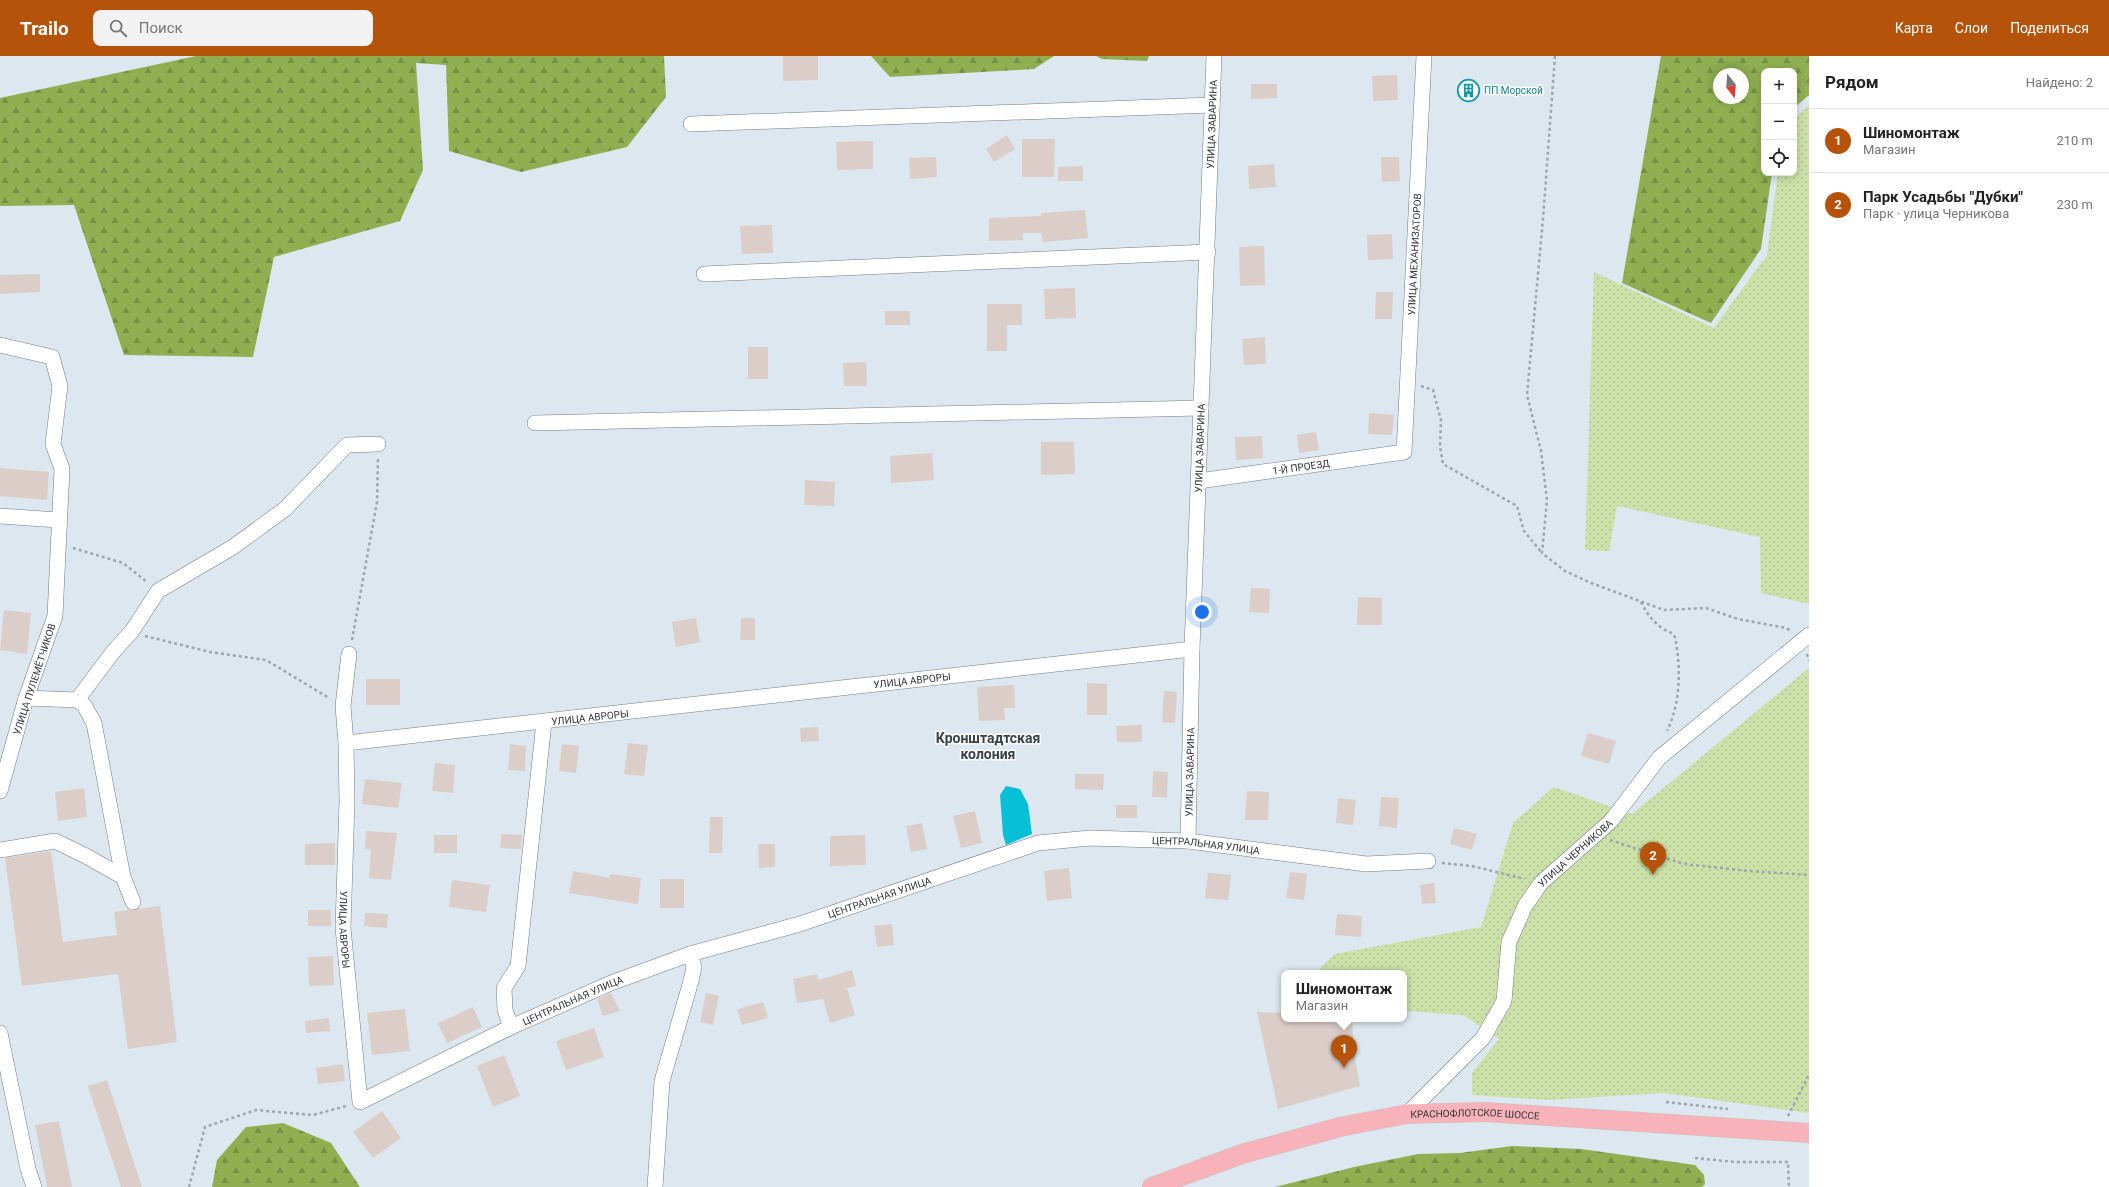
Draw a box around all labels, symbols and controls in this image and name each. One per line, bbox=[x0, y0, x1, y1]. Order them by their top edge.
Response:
search box bbox=[93, 10, 373, 46]
text: Trailo bbox=[20, 17, 69, 40]
icon: search bbox=[107, 17, 129, 39]
text: Поиск bbox=[139, 19, 183, 37]
text: Карта bbox=[1895, 20, 1933, 36]
text: Слои bbox=[1955, 20, 1988, 36]
text: Поделиться bbox=[2010, 20, 2089, 36]
north arrow bbox=[1713, 68, 1749, 104]
map controls bbox=[1761, 68, 1797, 176]
button: + bbox=[1761, 68, 1797, 104]
text: Рядом bbox=[1825, 72, 1879, 92]
text: Найдено: 2 bbox=[2026, 75, 2093, 90]
building icon: ПП Морской bbox=[1455, 77, 1481, 103]
street label: УЛИЦА ЗАВАРИНА bbox=[1205, 79, 1219, 169]
place label: ПП Морской bbox=[1484, 85, 1543, 96]
button: − bbox=[1761, 104, 1797, 140]
text: Шиномонтаж bbox=[1863, 124, 1960, 142]
text: 1 bbox=[1834, 133, 1842, 148]
text: 210 m bbox=[2056, 133, 2093, 148]
button: locate bbox=[1761, 140, 1797, 176]
text: Магазин bbox=[1863, 142, 1916, 157]
text: Парк Усадьбы "Дубки" bbox=[1863, 188, 2023, 206]
street label: УЛИЦА МЕХАНИЗАТОРОВ bbox=[1406, 193, 1423, 316]
text: 2 bbox=[1834, 197, 1842, 212]
text: 230 m bbox=[2056, 197, 2093, 212]
text: Парк · улица Черникова bbox=[1863, 206, 2009, 221]
street label: УЛИЦА ЗАВАРИНА bbox=[1193, 403, 1207, 493]
street label: 1-Й ПРОЕЗД bbox=[1272, 458, 1331, 477]
your location bbox=[1192, 602, 1212, 622]
street label: УЛИЦА ПУЛЕМЁТЧИКОВ bbox=[10, 622, 58, 736]
street label: УЛИЦА АВРОРЫ bbox=[873, 671, 951, 690]
street label: УЛИЦА АВРОРЫ bbox=[551, 708, 629, 727]
street label: УЛИЦА ЗАВАРИНА bbox=[1184, 727, 1196, 817]
district label: Кронштадтская колония bbox=[936, 730, 1040, 762]
street label: УЛИЦА ЧЕРНИКОВА bbox=[1536, 817, 1615, 889]
street label: ЦЕНТРАЛЬНАЯ УЛИЦА bbox=[1152, 835, 1261, 856]
pin: 2 bbox=[1640, 842, 1666, 875]
street label: ЦЕНТРАЛЬНАЯ УЛИЦА bbox=[826, 875, 933, 920]
street label: УЛИЦА АВРОРЫ bbox=[337, 891, 352, 969]
popup bbox=[1281, 970, 1407, 1022]
street label: ЦЕНТРАЛЬНАЯ УЛИЦА bbox=[521, 974, 625, 1027]
text: Шиномонтаж bbox=[1296, 980, 1392, 998]
text: Магазин bbox=[1296, 998, 1348, 1013]
pin: 1 bbox=[1331, 1035, 1357, 1068]
street label: КРАСНОФЛОТСКОЕ ШОССЕ bbox=[1410, 1107, 1540, 1122]

